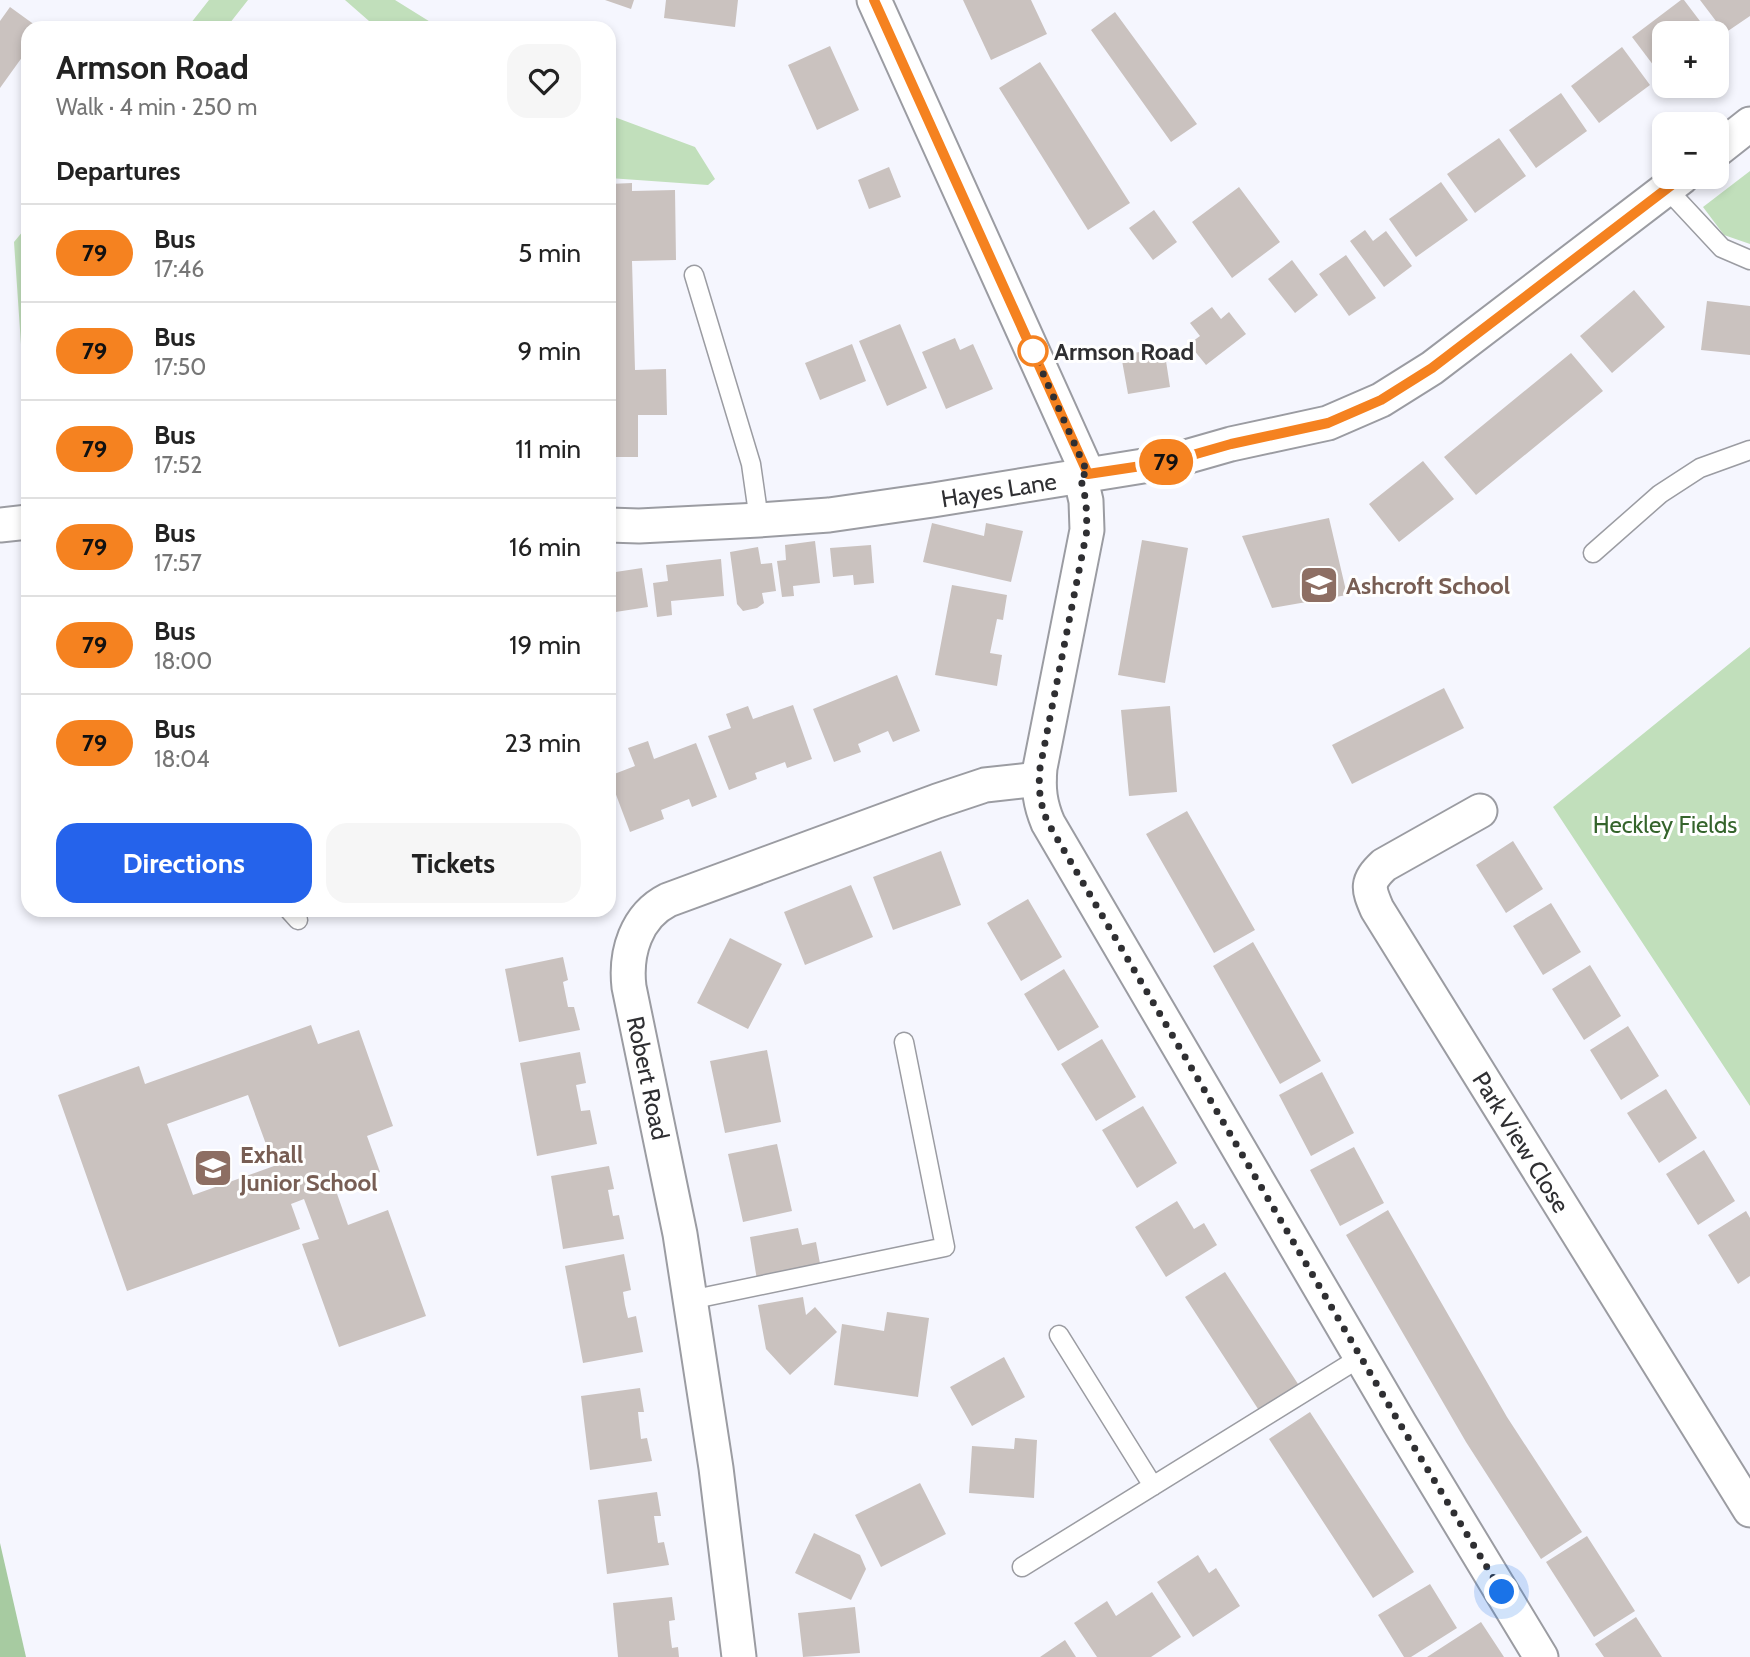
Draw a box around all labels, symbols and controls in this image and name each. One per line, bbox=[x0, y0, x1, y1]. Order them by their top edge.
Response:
map controls bbox=[1652, 21, 1729, 189]
button: + bbox=[1652, 21, 1729, 98]
button: heart bbox=[507, 44, 581, 118]
text: Armson Road bbox=[56, 47, 249, 87]
text: Walk · 4 min · 250 m bbox=[56, 93, 258, 121]
button: − bbox=[1652, 112, 1729, 189]
text: Departures bbox=[56, 155, 180, 187]
text: Bus bbox=[154, 223, 195, 255]
text: 5 min bbox=[518, 237, 581, 269]
text: 79 bbox=[82, 238, 107, 267]
text: 17:46 bbox=[154, 255, 204, 283]
text: Bus bbox=[154, 321, 195, 353]
text: 9 min bbox=[518, 335, 581, 367]
text: 79 bbox=[82, 336, 107, 365]
marker: Armson Road bbox=[1018, 336, 1048, 366]
place label: Armson Road bbox=[1054, 337, 1194, 366]
text: 17:50 bbox=[154, 353, 206, 381]
text: Bus bbox=[154, 419, 195, 451]
text: 11 min bbox=[515, 433, 581, 465]
text: 79 bbox=[82, 434, 107, 463]
line badge: 79 bbox=[1134, 439, 1198, 485]
text: 79 bbox=[1153, 447, 1179, 476]
text: 17:52 bbox=[154, 451, 202, 479]
street label: Hayes Lane bbox=[939, 466, 1059, 513]
text: Bus bbox=[154, 517, 195, 549]
text: 16 min bbox=[509, 531, 581, 563]
text: 79 bbox=[82, 532, 107, 561]
text: 17:57 bbox=[154, 549, 202, 577]
school or university icon: Ashcroft School bbox=[1298, 564, 1340, 606]
place label: Ashcroft School bbox=[1346, 571, 1510, 600]
text: Bus bbox=[154, 615, 195, 647]
text: 19 min bbox=[509, 629, 581, 661]
text: 79 bbox=[82, 630, 107, 659]
text: 18:00 bbox=[154, 647, 212, 675]
text: Bus bbox=[154, 713, 195, 745]
text: 23 min bbox=[505, 727, 581, 759]
text: 79 bbox=[82, 728, 107, 757]
text: 18:04 bbox=[154, 745, 210, 773]
park label: Heckley Fields bbox=[1593, 810, 1737, 839]
button: Directions bbox=[56, 823, 312, 903]
button: Tickets bbox=[326, 823, 581, 903]
street label: Robert Road bbox=[621, 1013, 675, 1143]
street label: Park View Close bbox=[1467, 1066, 1576, 1218]
place label: Exhall Junior School bbox=[239, 1140, 377, 1197]
school or university icon: Exhall Junior School bbox=[192, 1147, 234, 1189]
your location bbox=[1484, 1574, 1519, 1609]

